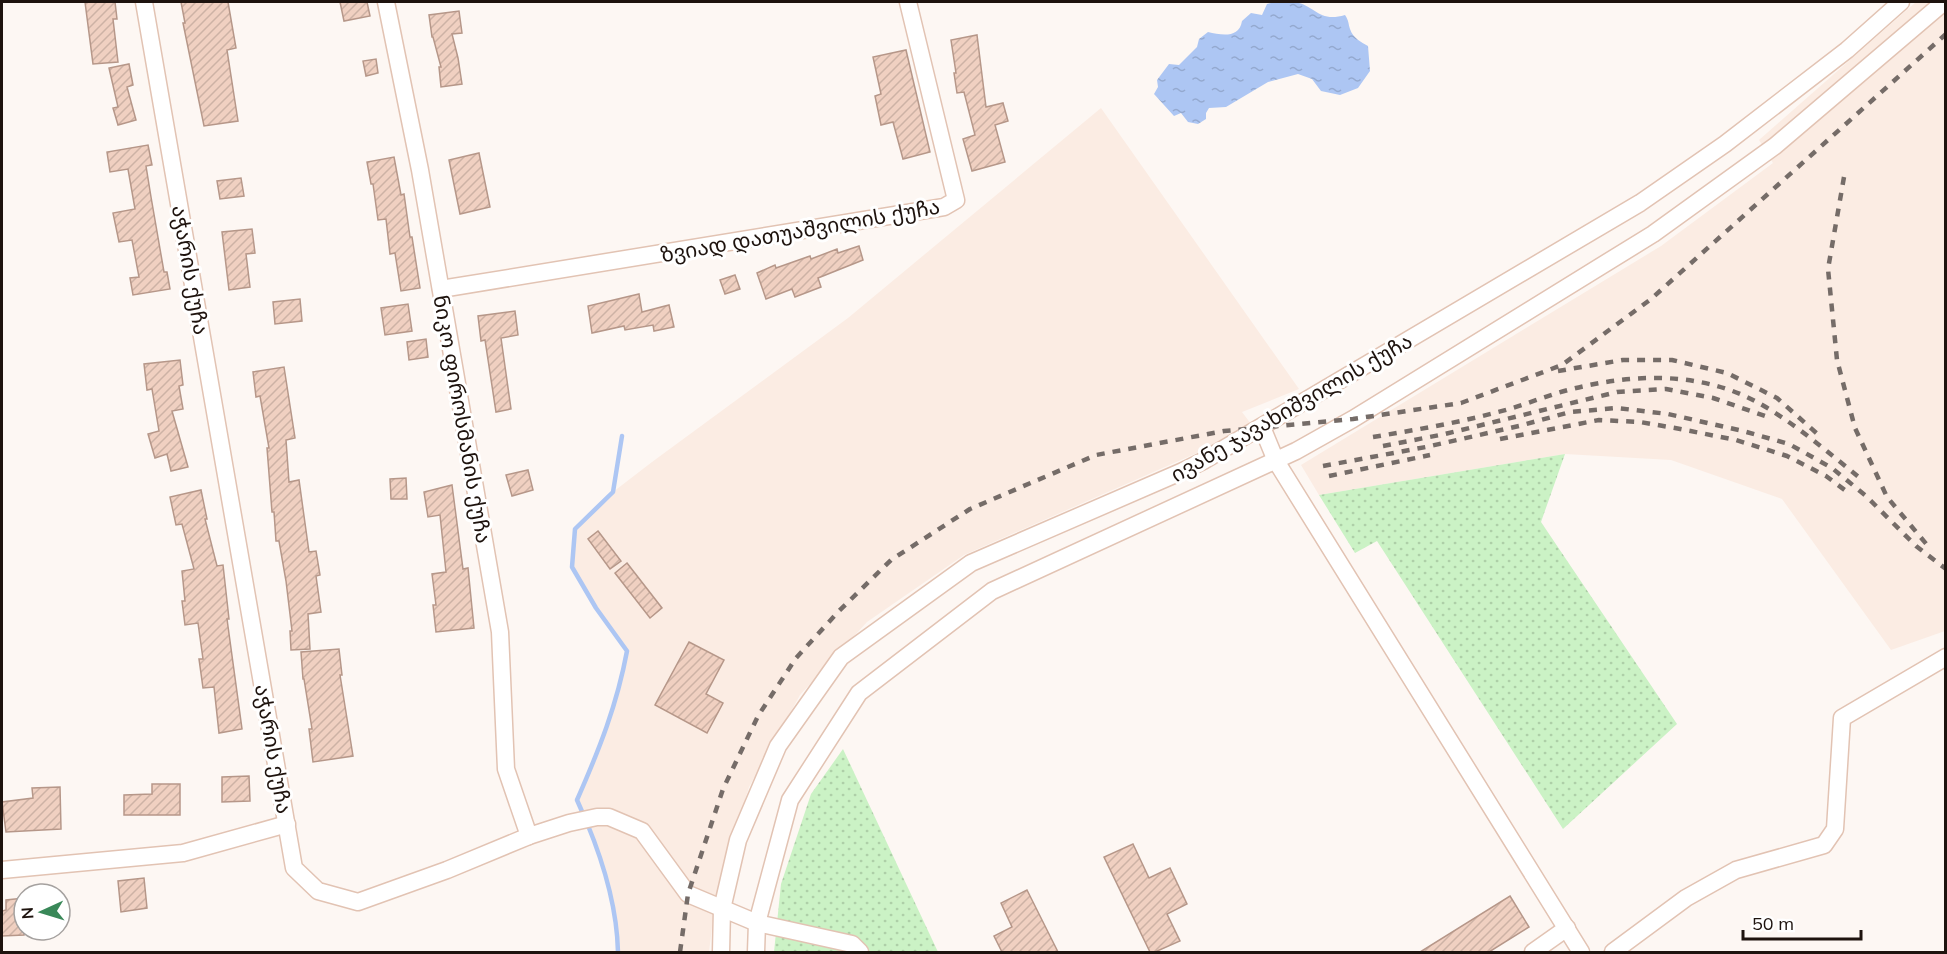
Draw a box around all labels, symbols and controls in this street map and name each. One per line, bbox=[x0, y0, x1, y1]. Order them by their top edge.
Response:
street label: ზვიად დათუაშვილის ქუჩა bbox=[658, 193, 942, 268]
street label: აჭარის ქუჩა bbox=[167, 203, 215, 337]
street label: ნიკო ფიროსმანის ქუჩა bbox=[428, 293, 498, 545]
street label: ივანე ჯავახიშვილის ქუჩა bbox=[1165, 327, 1417, 488]
street label: აჭარის ქუჩა bbox=[250, 682, 298, 816]
north arrow bbox=[12, 882, 72, 942]
scale bar bbox=[1743, 903, 1862, 941]
text: N bbox=[17, 906, 37, 920]
text: 50 m bbox=[1752, 912, 1794, 935]

